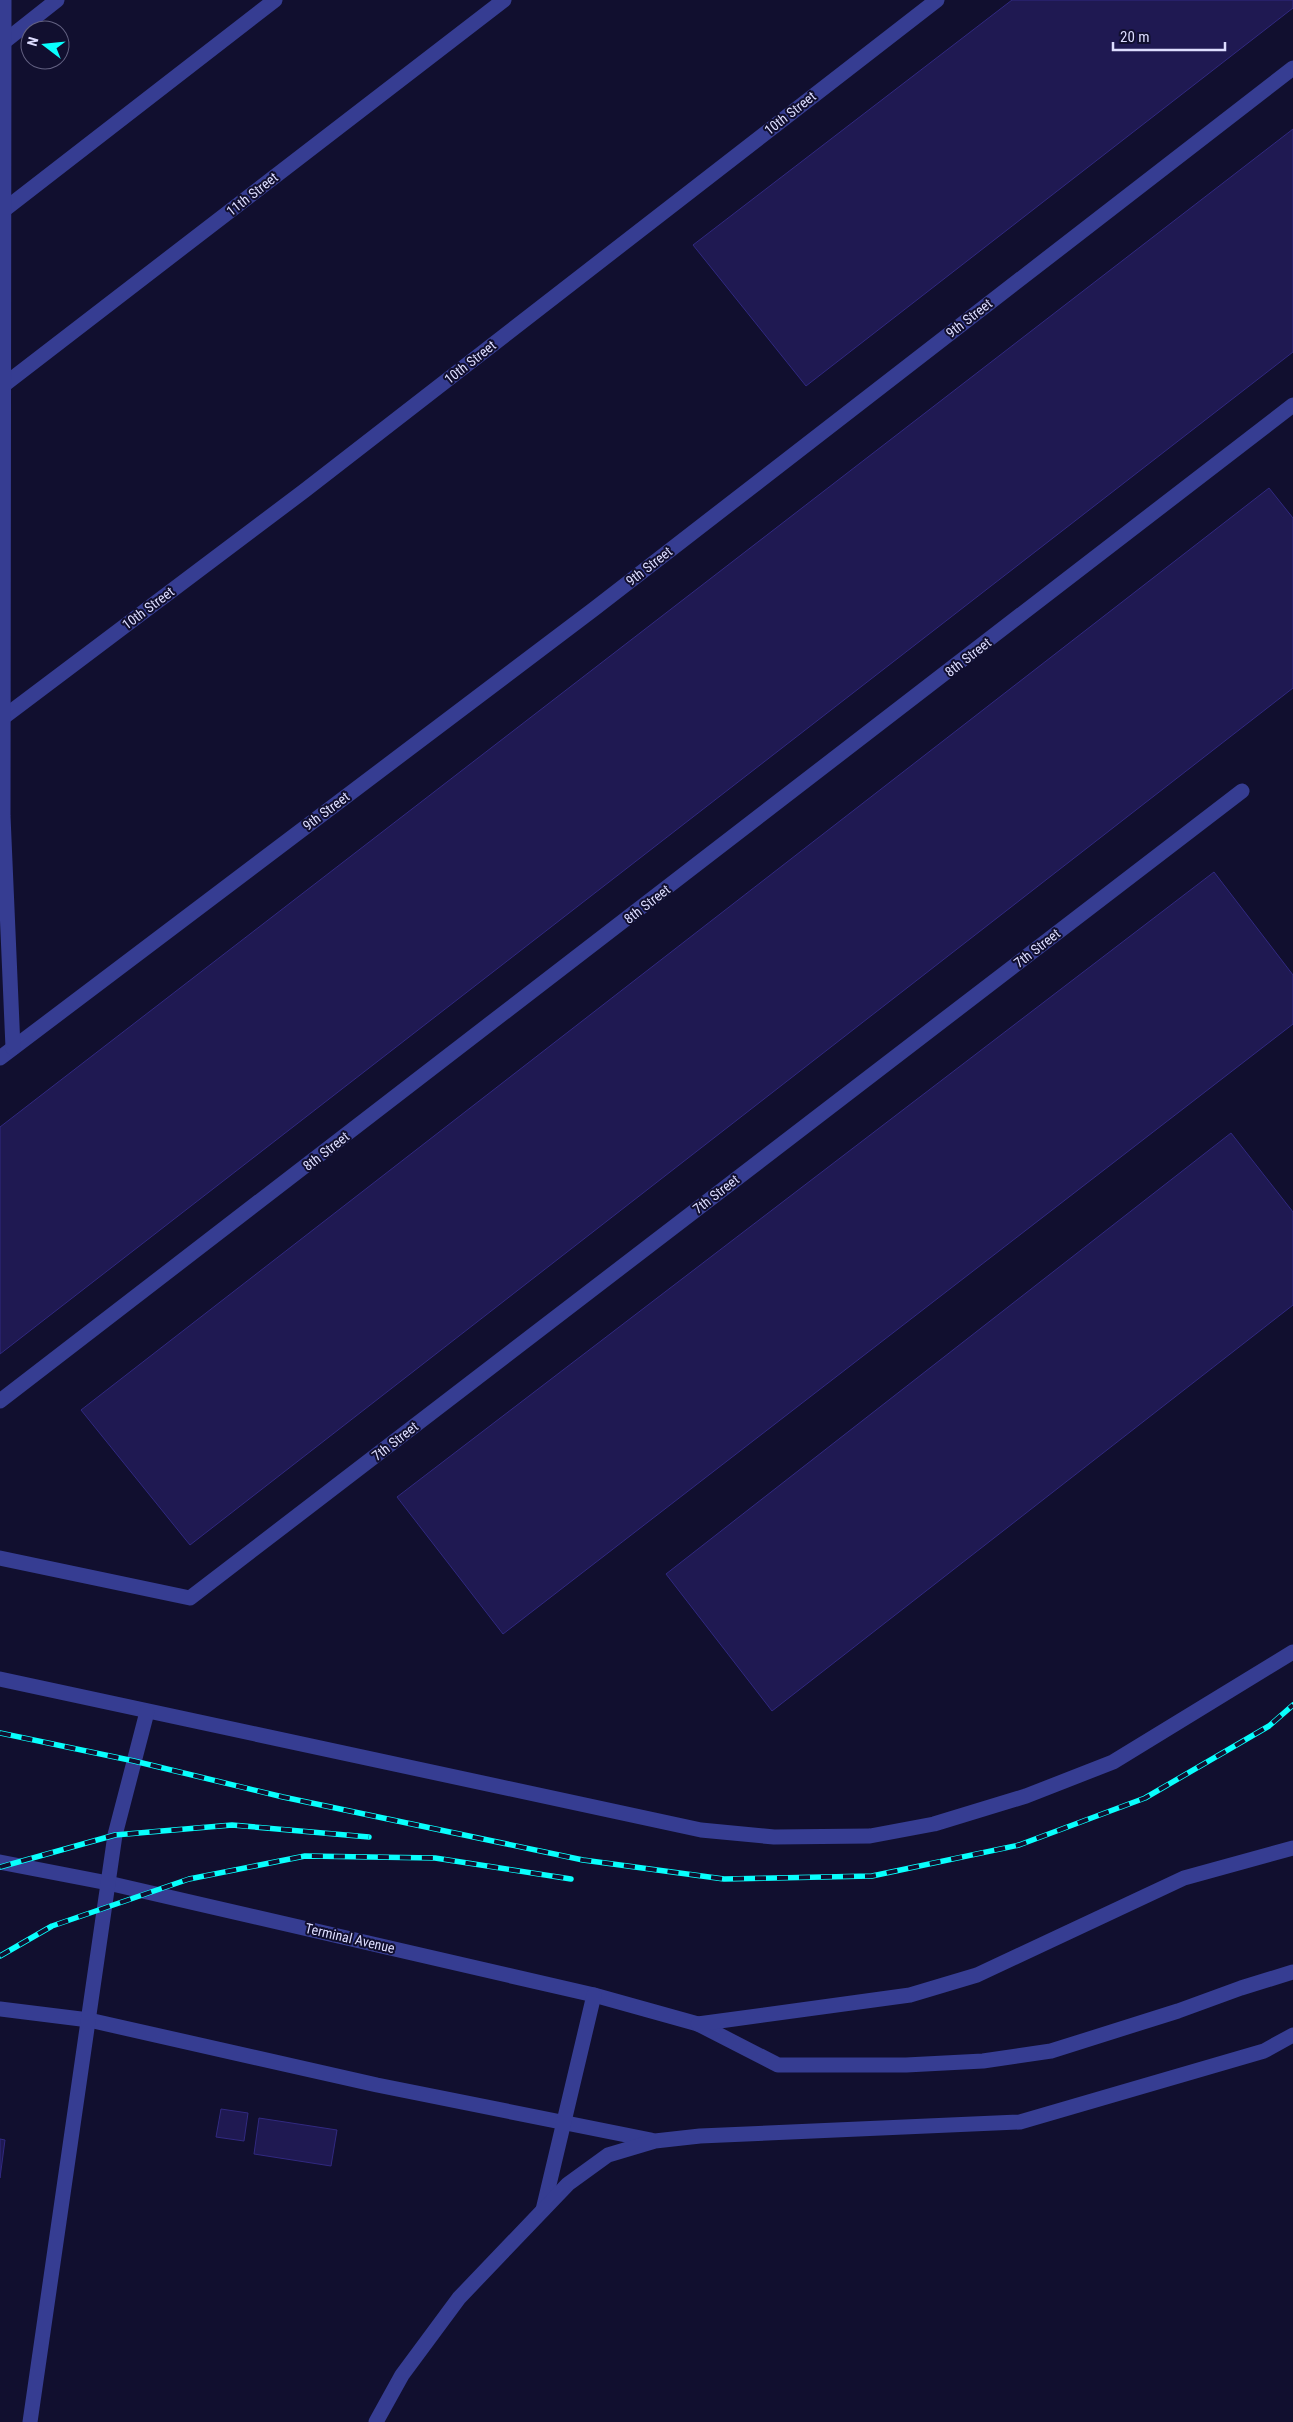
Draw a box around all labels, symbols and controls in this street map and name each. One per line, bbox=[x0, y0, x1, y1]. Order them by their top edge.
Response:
north arrow bbox=[20, 20, 70, 70]
scale bar bbox=[1113, 20, 1226, 52]
text: 20 m bbox=[1120, 28, 1150, 46]
text: N bbox=[24, 35, 41, 48]
street label: 10th Street bbox=[761, 88, 819, 138]
street label: 11th Street bbox=[223, 169, 281, 219]
street label: 9th Street bbox=[943, 295, 995, 341]
street label: 10th Street bbox=[441, 337, 499, 387]
street label: 9th Street bbox=[623, 543, 675, 589]
street label: 10th Street bbox=[119, 583, 177, 633]
street label: 8th Street bbox=[942, 634, 994, 680]
street label: 9th Street bbox=[300, 788, 352, 834]
street label: 8th Street bbox=[621, 881, 673, 927]
street label: 7th Street bbox=[1011, 925, 1063, 971]
street label: 8th Street bbox=[300, 1128, 352, 1174]
street label: 7th Street bbox=[690, 1171, 742, 1217]
street label: 7th Street bbox=[369, 1418, 421, 1464]
street label: Terminal Avenue bbox=[304, 1920, 397, 1956]

